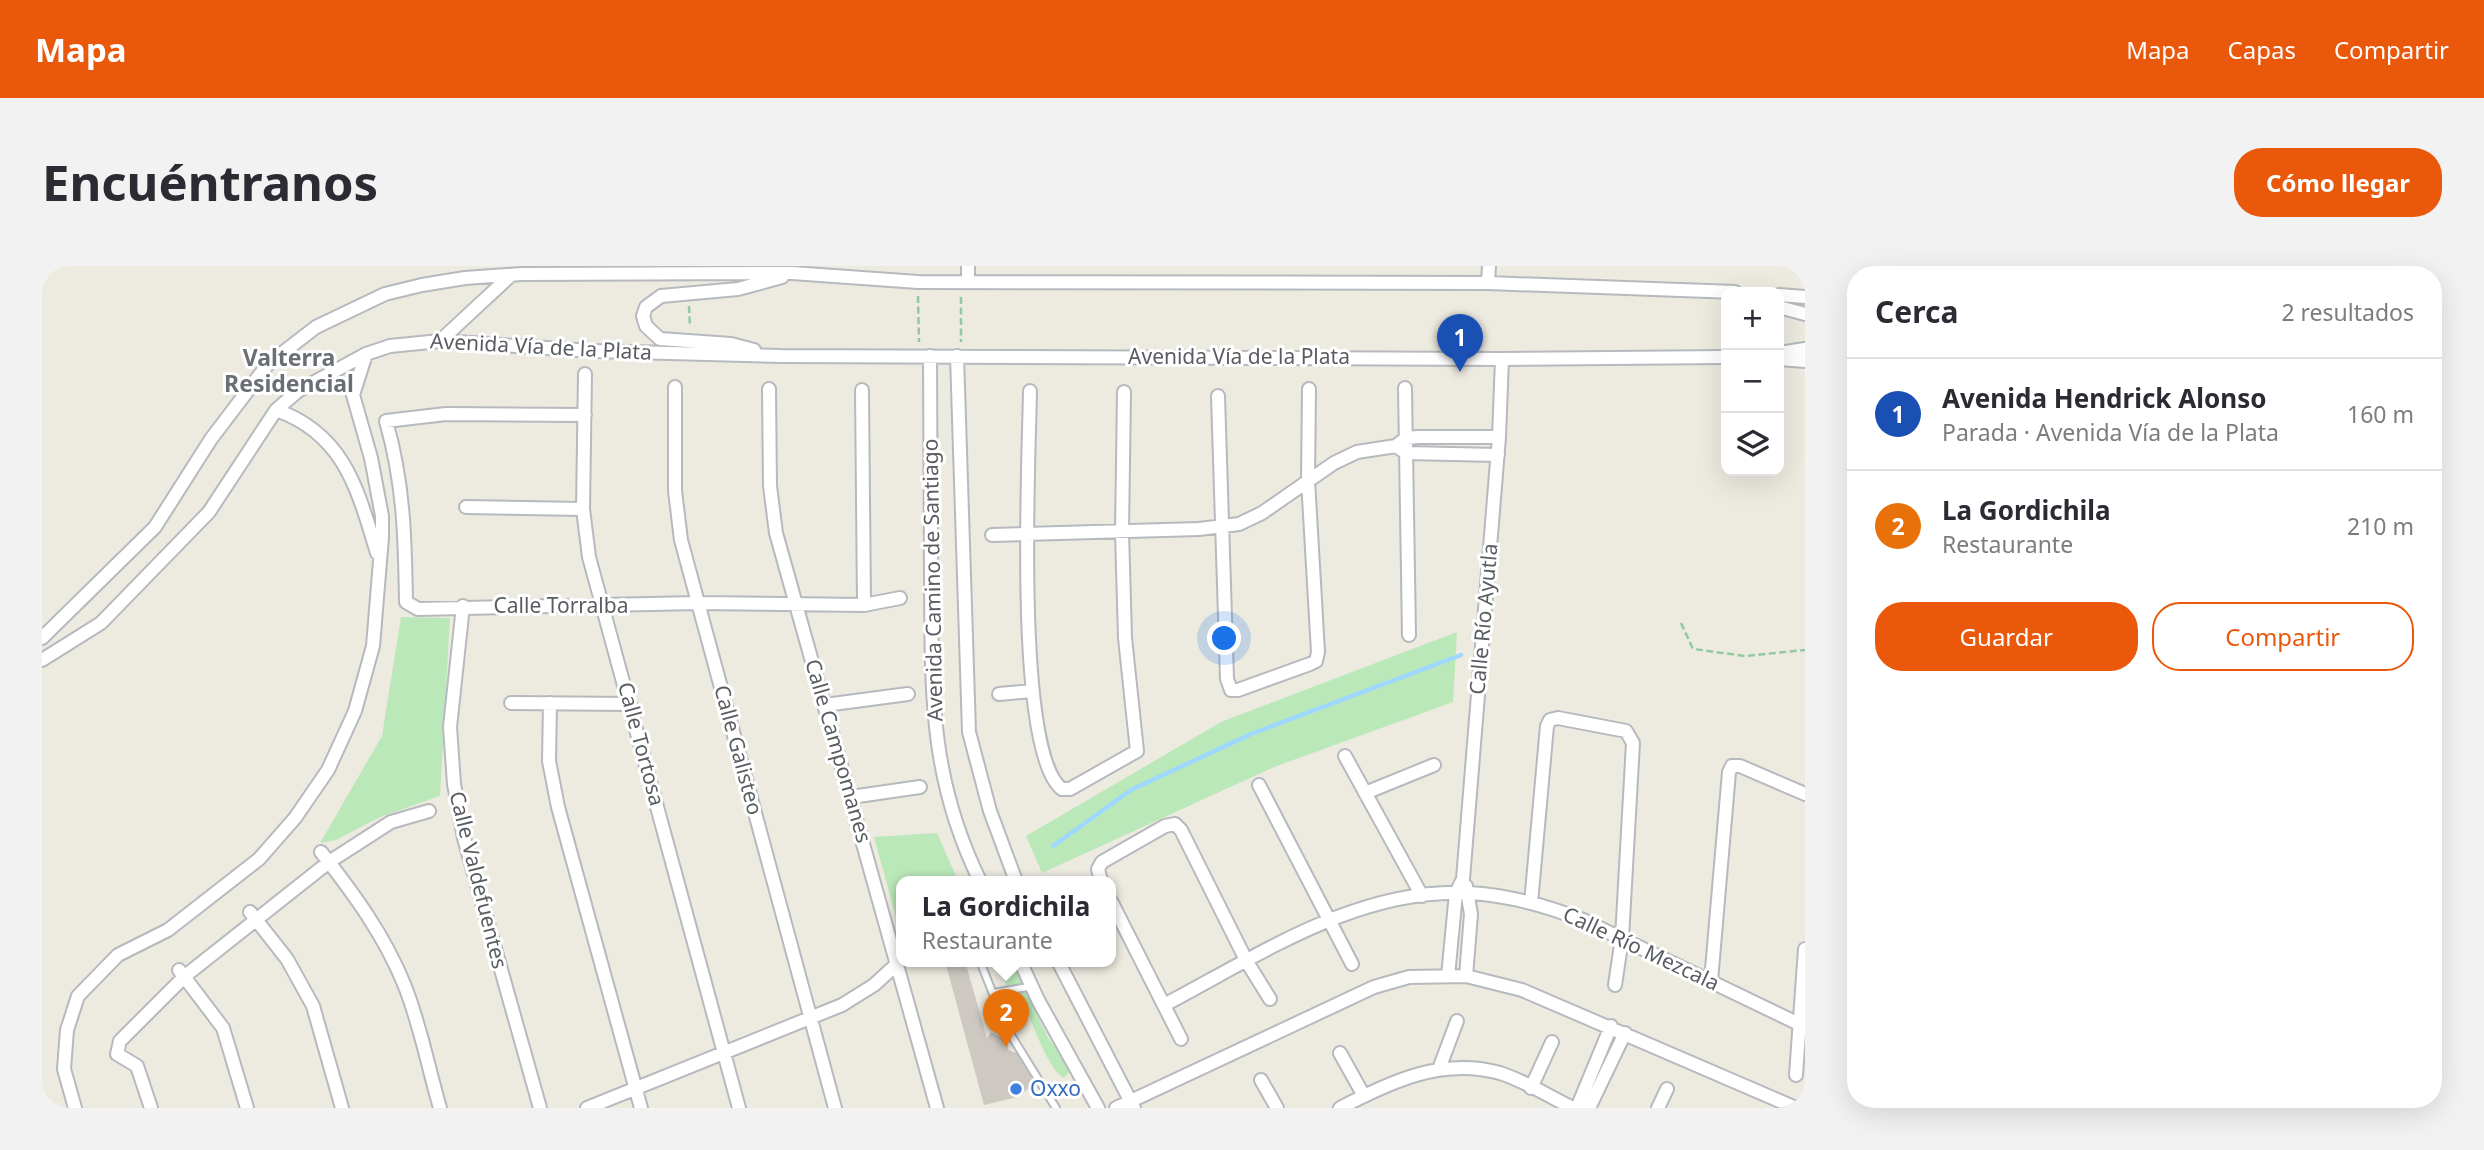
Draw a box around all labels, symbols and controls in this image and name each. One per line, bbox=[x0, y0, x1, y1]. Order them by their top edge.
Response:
text: Mapa bbox=[35, 27, 127, 72]
text: Mapa bbox=[2126, 33, 2190, 66]
text: Capas bbox=[2228, 33, 2296, 66]
text: Compartir bbox=[2334, 33, 2449, 66]
button: Cómo llegar bbox=[2234, 148, 2442, 217]
text: Encuéntranos bbox=[42, 149, 378, 215]
map controls bbox=[1721, 287, 1784, 476]
button: + bbox=[1721, 287, 1784, 350]
text: Cerca bbox=[1875, 291, 1958, 332]
text: 2 resultados bbox=[2281, 296, 2414, 328]
pin: 1 bbox=[1437, 314, 1483, 372]
street label: Avenida Vía de la Plata bbox=[430, 326, 653, 366]
district label: Valterra Residencial bbox=[224, 341, 354, 399]
street label: Avenida Vía de la Plata bbox=[1128, 342, 1350, 370]
button: − bbox=[1721, 350, 1784, 413]
text: Avenida Hendrick Alonso bbox=[1942, 380, 2266, 416]
text: 1 bbox=[1891, 398, 1905, 430]
text: 160 m bbox=[2347, 398, 2414, 430]
button: layers bbox=[1721, 413, 1784, 476]
text: Parada · Avenida Vía de la Plata bbox=[1942, 416, 2279, 448]
street label: Avenida Camino de Santiago bbox=[916, 438, 948, 722]
text: La Gordichila bbox=[1942, 492, 2111, 528]
text: 2 bbox=[1891, 510, 1905, 542]
text: 210 m bbox=[2347, 510, 2414, 542]
text: Restaurante bbox=[1942, 528, 2073, 560]
street label: Calle Río Ayutla bbox=[1462, 542, 1504, 696]
street label: Calle Torralba bbox=[494, 591, 628, 619]
button: Guardar bbox=[1875, 602, 2138, 671]
button: Compartir bbox=[2152, 602, 2414, 671]
your location bbox=[1207, 621, 1241, 655]
street label: Calle Campomanes bbox=[799, 656, 879, 846]
street label: Calle Tortosa bbox=[612, 679, 672, 809]
street label: Calle Galisteo bbox=[708, 682, 770, 818]
street label: Calle Valdefuentes bbox=[443, 788, 515, 971]
popup bbox=[896, 876, 1116, 967]
text: La Gordichila bbox=[922, 888, 1090, 924]
street label: Calle Río Mezcala bbox=[1559, 900, 1724, 997]
text: Restaurante bbox=[922, 924, 1053, 956]
pin: 2 bbox=[983, 989, 1029, 1047]
place label: Oxxo bbox=[1030, 1074, 1081, 1102]
marker: Oxxo bbox=[1008, 1081, 1024, 1097]

